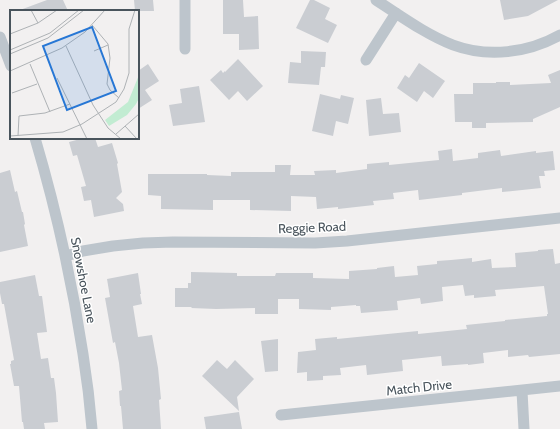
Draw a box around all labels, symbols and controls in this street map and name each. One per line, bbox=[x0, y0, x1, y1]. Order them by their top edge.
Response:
inset map bbox=[10, 10, 139, 139]
street label: Reggie Road bbox=[278, 218, 346, 236]
street label: Snowshoe Lane bbox=[68, 236, 100, 325]
street label: Match Drive bbox=[385, 376, 453, 398]

